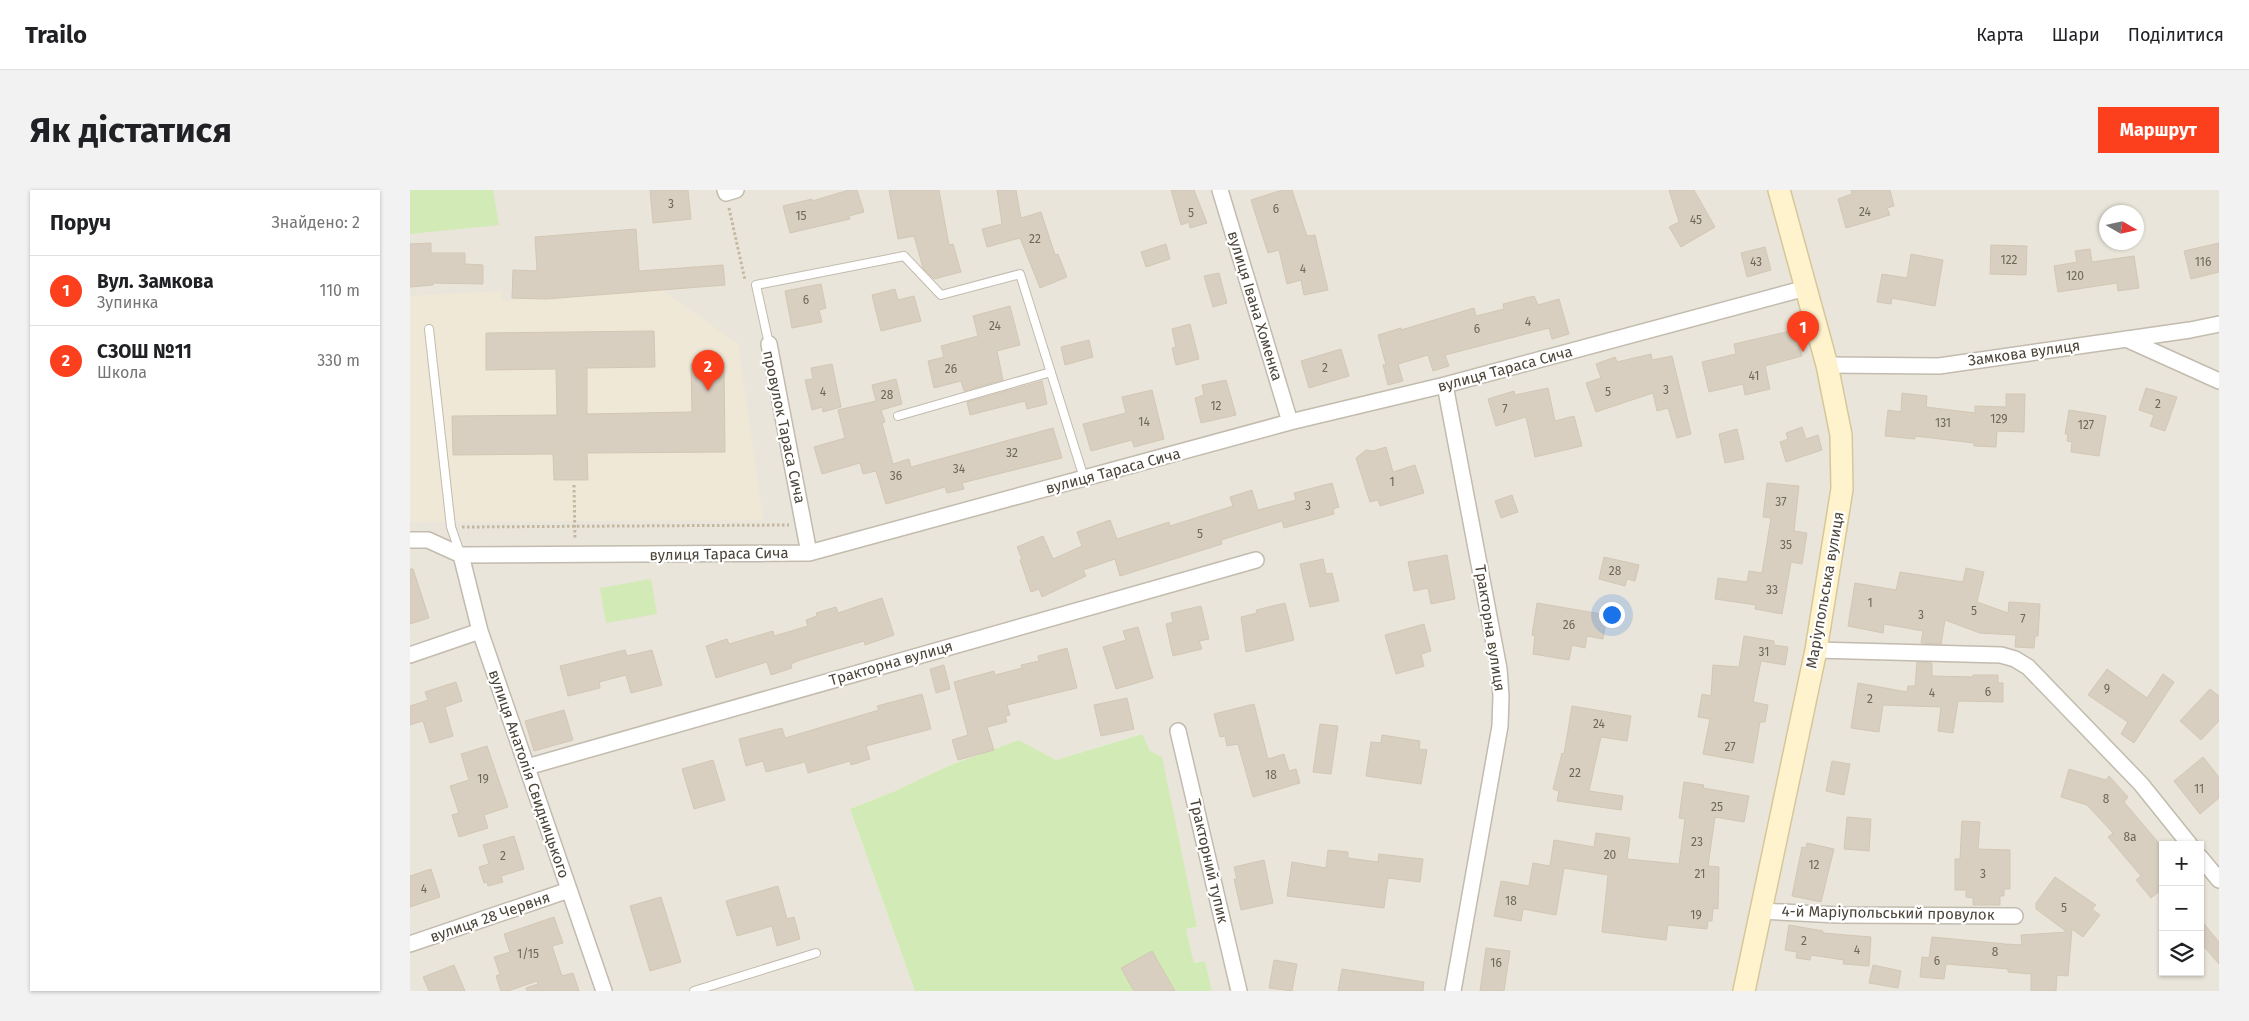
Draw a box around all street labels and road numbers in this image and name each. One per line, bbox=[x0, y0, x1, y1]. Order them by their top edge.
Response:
street label: вулиця Івана Хоменка bbox=[1224, 229, 1286, 383]
street label: Замкова вулиця bbox=[1967, 336, 2081, 370]
street label: вулиця Тараса Сича bbox=[1436, 342, 1574, 396]
street label: провулок Тараса Сича bbox=[759, 349, 809, 505]
street label: вулиця Тараса Сича bbox=[1044, 444, 1182, 498]
street label: Маріупольська вулиця bbox=[1802, 510, 1848, 670]
street label: вулиця Тараса Сича bbox=[649, 544, 789, 564]
street label: Тракторна вулиця bbox=[1471, 564, 1509, 692]
street label: Тракторна вулиця bbox=[827, 637, 955, 689]
street label: вулиця Анатолія Свидницького bbox=[485, 667, 573, 881]
street label: Тракторний тупик bbox=[1186, 797, 1232, 925]
street label: вулиця 28 Червня bbox=[428, 888, 552, 946]
street label: 4-й Маріупольський провулок bbox=[1781, 902, 1995, 924]

